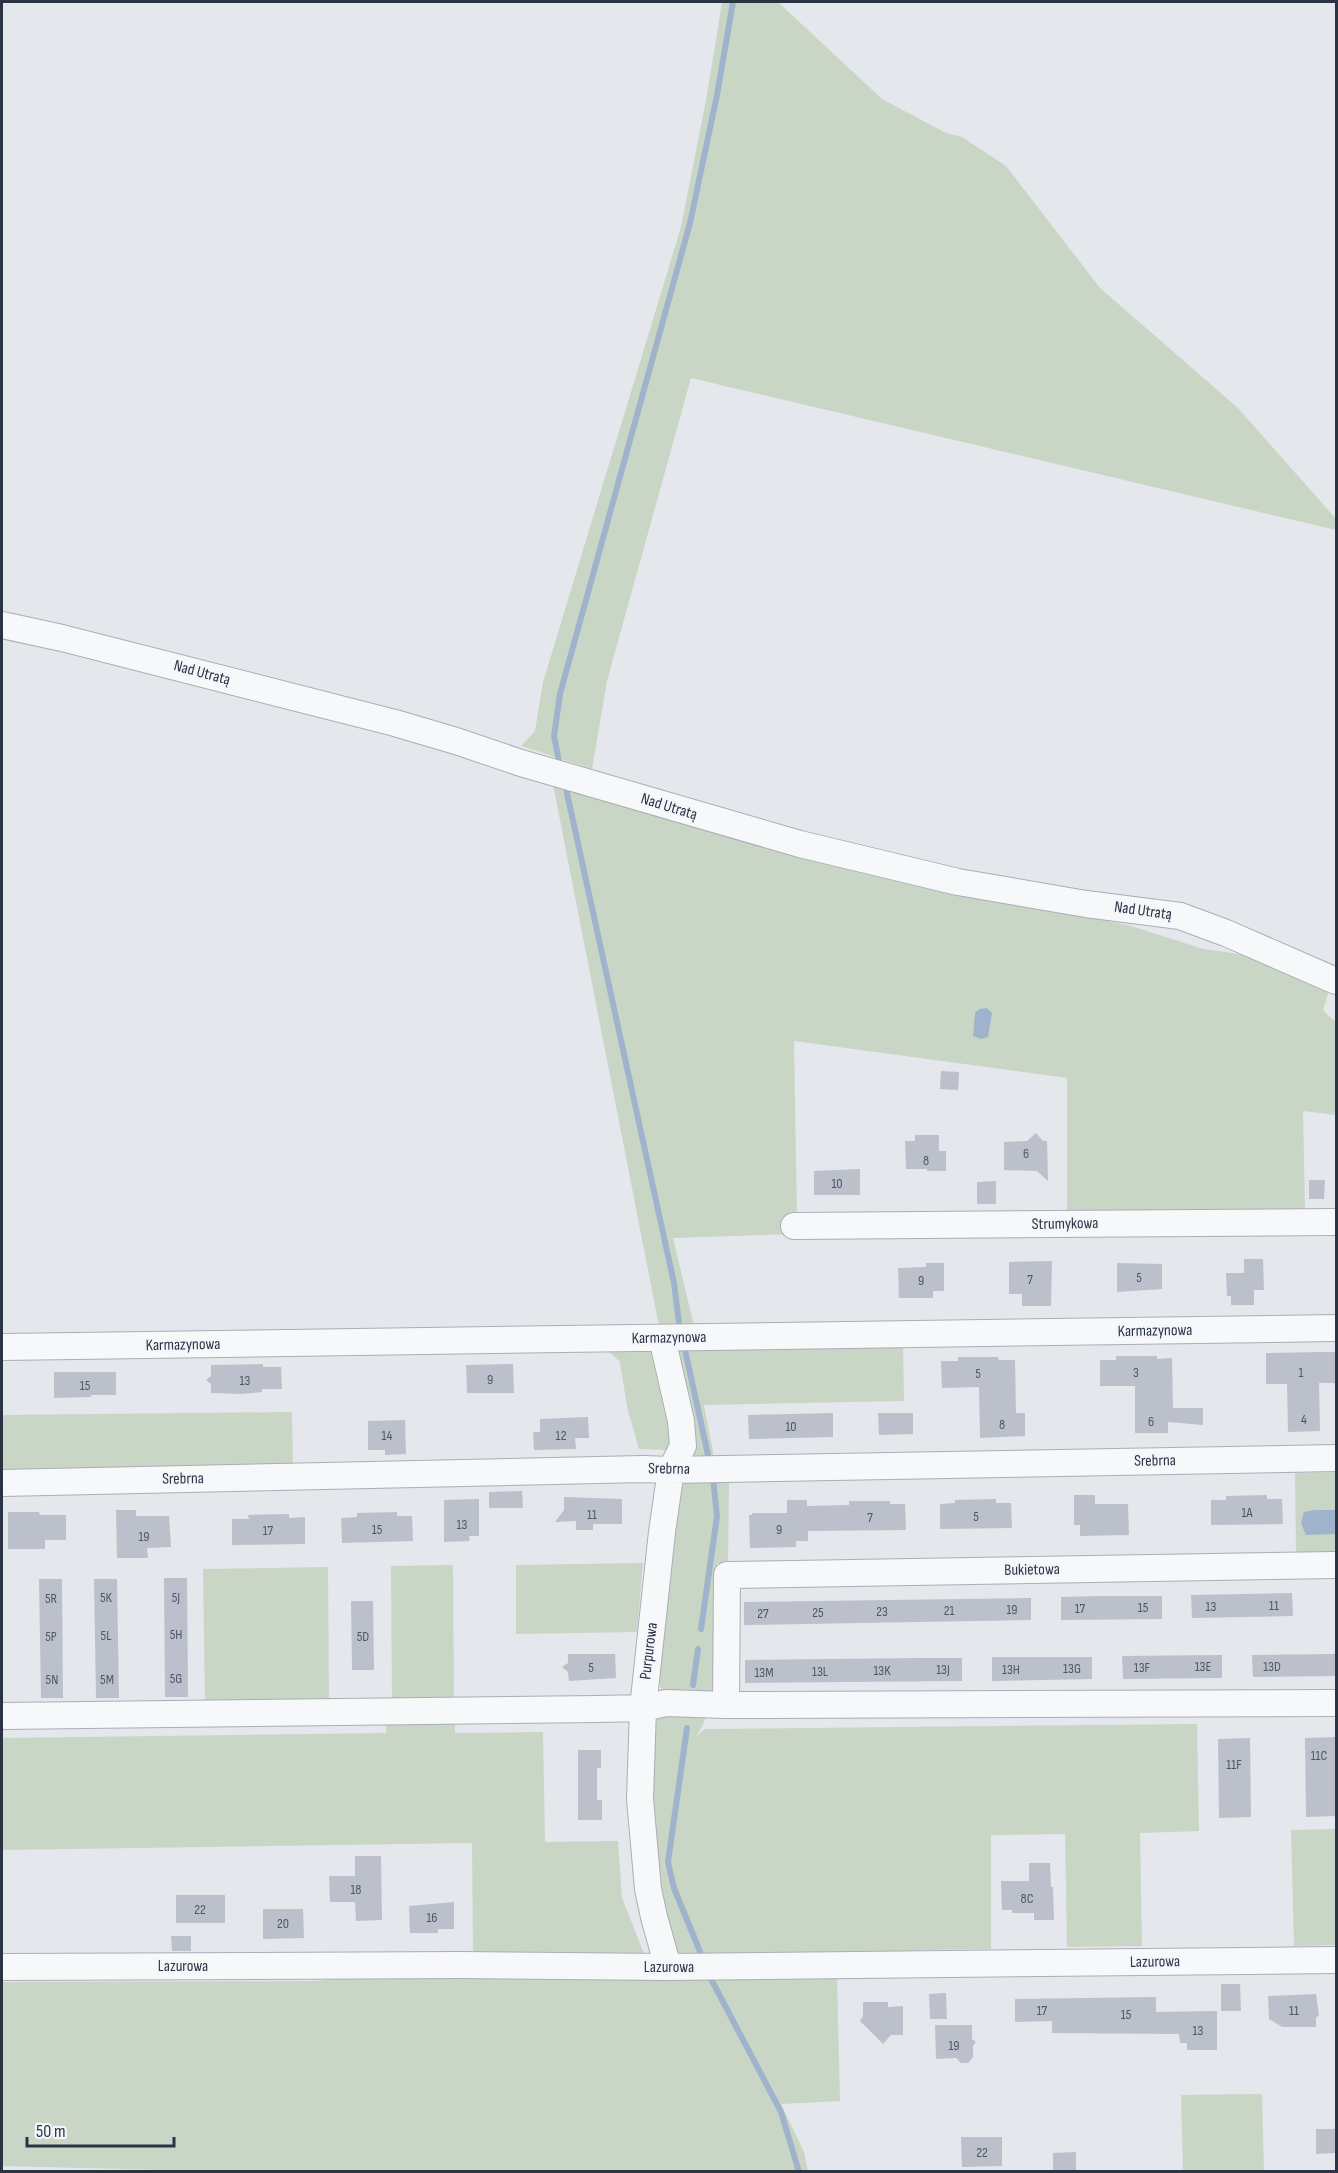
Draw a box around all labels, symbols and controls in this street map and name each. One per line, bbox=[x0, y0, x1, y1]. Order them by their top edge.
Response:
street label: Nad Utratą bbox=[172, 656, 232, 690]
street label: Nad Utratą bbox=[639, 789, 699, 825]
street label: Nad Utratą bbox=[1113, 898, 1173, 924]
house number: 6 bbox=[1023, 1145, 1029, 1162]
house number: 8 bbox=[923, 1152, 929, 1169]
house number: 10 bbox=[831, 1175, 843, 1192]
street label: Strumykowa bbox=[1031, 1214, 1099, 1234]
house number: 5 bbox=[1136, 1269, 1142, 1286]
house number: 7 bbox=[1027, 1271, 1033, 1288]
house number: 9 bbox=[918, 1272, 924, 1289]
street label: Karmazynowa bbox=[1117, 1321, 1193, 1341]
street label: Karmazynowa bbox=[631, 1328, 707, 1348]
street label: Karmazynowa bbox=[145, 1335, 221, 1355]
house number: 3 bbox=[1133, 1364, 1139, 1381]
house number: 1 bbox=[1299, 1364, 1304, 1381]
house number: 5 bbox=[975, 1365, 981, 1382]
house number: 9 bbox=[487, 1371, 493, 1388]
house number: 13 bbox=[240, 1372, 251, 1389]
house number: 15 bbox=[80, 1377, 91, 1394]
house number: 4 bbox=[1301, 1411, 1307, 1428]
house number: 6 bbox=[1148, 1413, 1154, 1430]
house number: 8 bbox=[999, 1416, 1005, 1433]
house number: 10 bbox=[785, 1418, 797, 1435]
house number: 14 bbox=[382, 1427, 393, 1444]
house number: 12 bbox=[556, 1427, 567, 1444]
street label: Srebrna bbox=[1134, 1451, 1176, 1471]
street label: Srebrna bbox=[648, 1459, 690, 1479]
street label: Srebrna bbox=[162, 1469, 204, 1489]
house number: 1A bbox=[1241, 1504, 1254, 1521]
house number: 11 bbox=[587, 1506, 597, 1523]
house number: 5 bbox=[973, 1508, 979, 1525]
house number: 7 bbox=[867, 1509, 873, 1526]
house number: 13 bbox=[457, 1516, 468, 1533]
house number: 15 bbox=[372, 1521, 383, 1538]
house number: 9 bbox=[776, 1521, 782, 1538]
house number: 17 bbox=[263, 1522, 274, 1539]
house number: 19 bbox=[138, 1528, 150, 1545]
street label: Bukietowa bbox=[1004, 1560, 1060, 1580]
house number: 5K bbox=[100, 1589, 113, 1606]
house number: 5J bbox=[172, 1589, 180, 1606]
house number: 5R bbox=[45, 1590, 58, 1607]
house number: 11 bbox=[1269, 1597, 1279, 1614]
house number: 13 bbox=[1206, 1598, 1217, 1615]
house number: 15 bbox=[1138, 1599, 1149, 1616]
house number: 17 bbox=[1075, 1600, 1086, 1617]
house number: 19 bbox=[1006, 1601, 1018, 1618]
house number: 21 bbox=[944, 1602, 954, 1619]
house number: 23 bbox=[876, 1603, 888, 1620]
house number: 25 bbox=[812, 1604, 824, 1621]
house number: 27 bbox=[757, 1605, 769, 1622]
street label: Purpurowa bbox=[636, 1621, 662, 1681]
house number: 5H bbox=[170, 1626, 182, 1643]
house number: 5L bbox=[101, 1627, 111, 1644]
house number: 5P bbox=[45, 1628, 57, 1645]
house number: 5D bbox=[357, 1628, 369, 1645]
house number: 13E bbox=[1195, 1658, 1211, 1675]
house number: 13D bbox=[1263, 1658, 1281, 1675]
house number: 5 bbox=[588, 1659, 594, 1676]
house number: 13F bbox=[1134, 1659, 1151, 1676]
house number: 13G bbox=[1063, 1660, 1081, 1677]
house number: 13J bbox=[936, 1661, 950, 1678]
house number: 13H bbox=[1002, 1661, 1020, 1678]
house number: 13K bbox=[873, 1662, 891, 1679]
house number: 13L bbox=[812, 1663, 828, 1680]
house number: 13M bbox=[754, 1664, 774, 1681]
house number: 5G bbox=[170, 1670, 182, 1687]
house number: 5N bbox=[46, 1671, 58, 1688]
house number: 5M bbox=[100, 1671, 114, 1688]
house number: 11C bbox=[1311, 1747, 1328, 1764]
house number: 11F bbox=[1226, 1756, 1242, 1773]
house number: 18 bbox=[350, 1881, 362, 1898]
house number: 8C bbox=[1021, 1890, 1034, 1907]
house number: 22 bbox=[194, 1901, 206, 1918]
house number: 16 bbox=[426, 1909, 438, 1926]
house number: 20 bbox=[277, 1915, 289, 1932]
street label: Lazurowa bbox=[1130, 1952, 1180, 1972]
street label: Lazurowa bbox=[158, 1957, 208, 1976]
street label: Lazurowa bbox=[644, 1958, 694, 1977]
house number: 17 bbox=[1037, 2002, 1048, 2019]
house number: 11 bbox=[1289, 2002, 1299, 2019]
house number: 15 bbox=[1121, 2006, 1132, 2023]
house number: 13 bbox=[1193, 2022, 1204, 2039]
house number: 19 bbox=[948, 2037, 960, 2054]
scale bar bbox=[27, 2110, 174, 2148]
text: 50 m bbox=[36, 2121, 66, 2142]
house number: 22 bbox=[976, 2144, 988, 2161]

